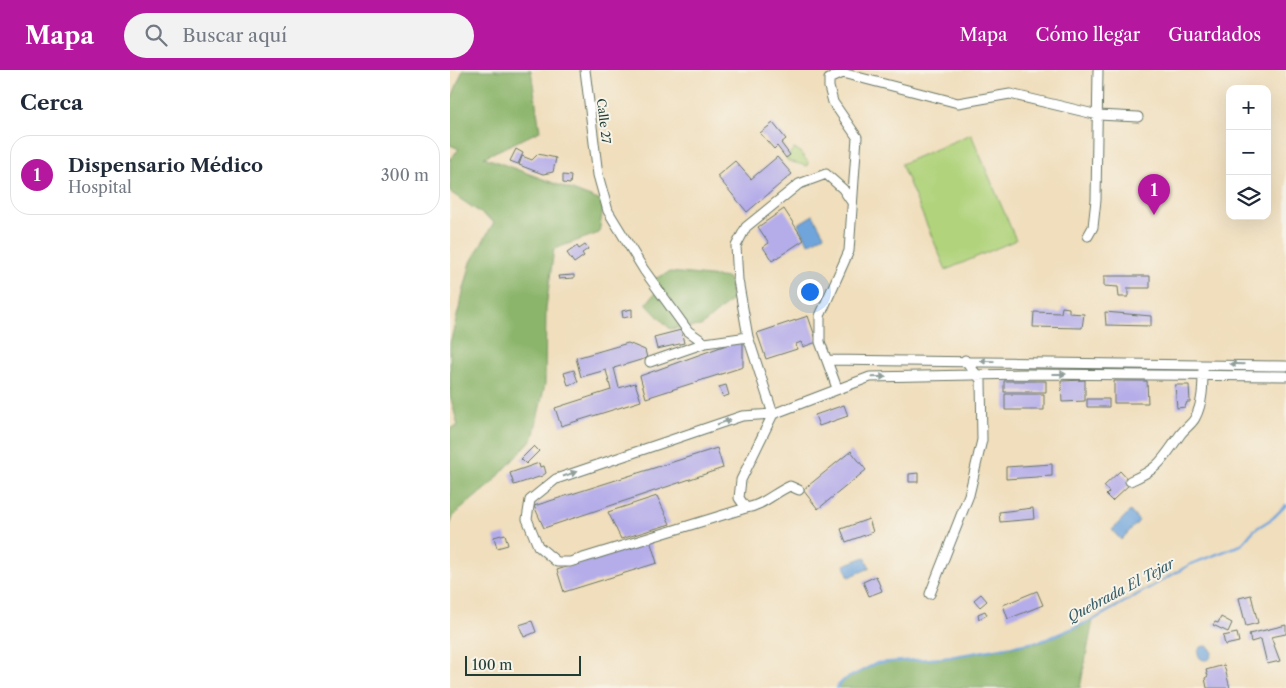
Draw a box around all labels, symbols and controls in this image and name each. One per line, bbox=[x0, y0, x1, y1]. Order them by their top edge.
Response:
search box bbox=[124, 13, 474, 58]
text: Mapa bbox=[25, 21, 94, 50]
icon: search bbox=[142, 21, 170, 49]
text: Buscar aquí bbox=[182, 24, 287, 47]
text: Mapa bbox=[959, 24, 1008, 46]
text: Cómo llegar bbox=[1036, 24, 1140, 46]
text: Guardados bbox=[1168, 24, 1261, 46]
map controls bbox=[1226, 85, 1271, 220]
button: + bbox=[1226, 85, 1271, 130]
text: Cerca bbox=[20, 90, 83, 115]
street label: Calle 27 bbox=[594, 98, 614, 145]
button: − bbox=[1226, 130, 1271, 175]
text: Dispensario Médico bbox=[68, 154, 263, 177]
text: 1 bbox=[33, 165, 41, 185]
text: 300 m bbox=[381, 165, 429, 185]
pin: 1 bbox=[1138, 174, 1170, 215]
button: layers bbox=[1226, 175, 1271, 220]
text: Hospital bbox=[68, 177, 132, 197]
your location bbox=[797, 279, 823, 305]
one-way arrow bbox=[979, 357, 995, 365]
one-way arrow bbox=[1229, 360, 1245, 368]
one-way arrow bbox=[1051, 370, 1067, 378]
one-way arrow bbox=[871, 373, 887, 381]
one-way arrow bbox=[717, 418, 732, 426]
one-way arrow bbox=[563, 469, 578, 477]
water label: Quebrada El Tejar bbox=[1064, 553, 1179, 626]
scale bar bbox=[465, 653, 581, 676]
text: 100 m bbox=[472, 656, 512, 674]

